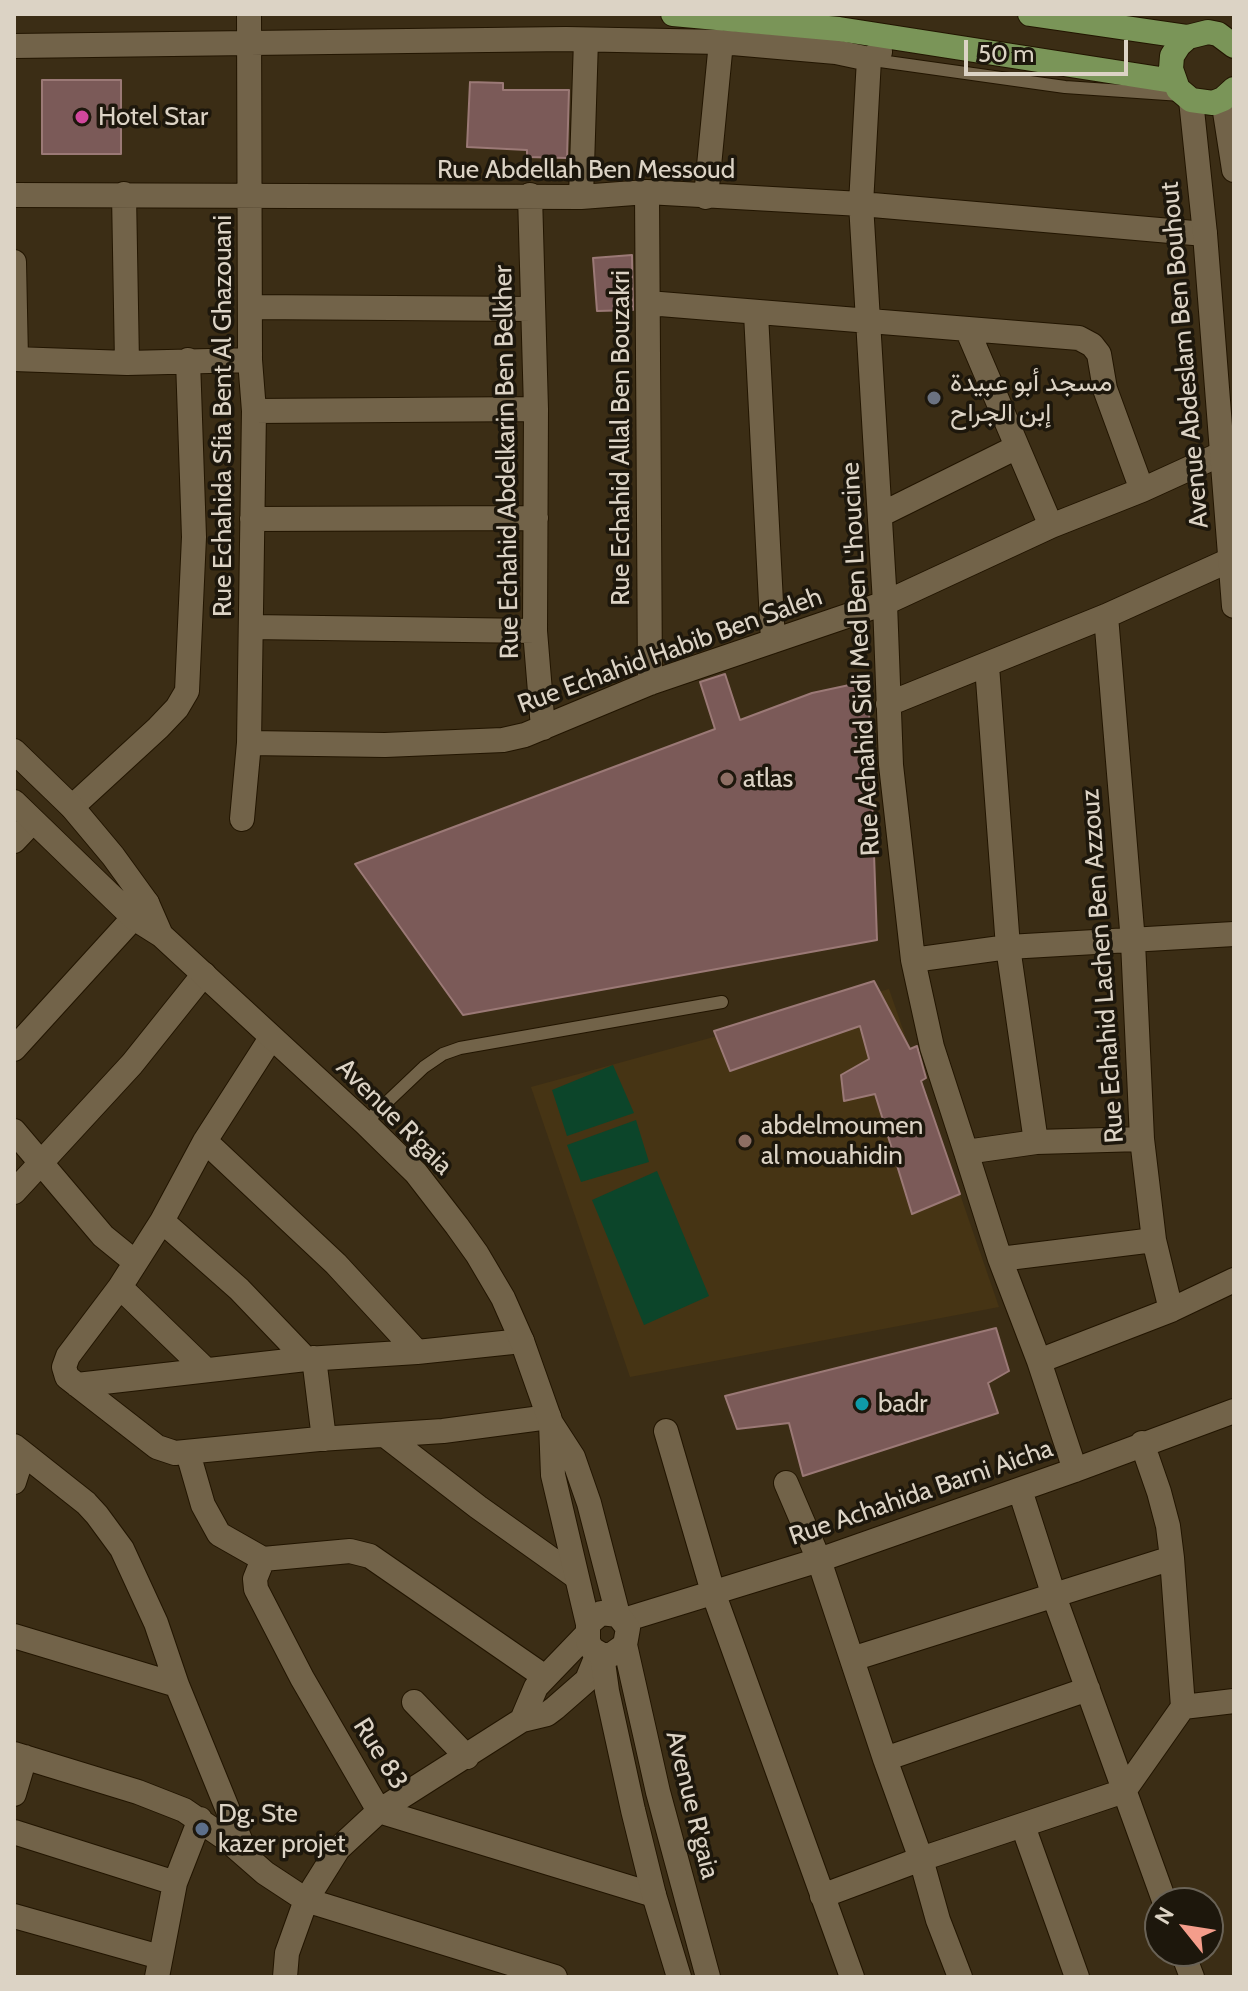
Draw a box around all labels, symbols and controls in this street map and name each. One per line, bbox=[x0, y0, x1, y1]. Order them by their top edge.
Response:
scale bar bbox=[968, 24, 1132, 74]
text: 50 m bbox=[978, 39, 1034, 68]
place label: Hotel Star bbox=[98, 101, 208, 133]
marker: Hotel Star bbox=[73, 108, 91, 126]
street label: Rue Abdellah Ben Messoud bbox=[437, 154, 735, 186]
street label: Avenue Abdeslam Ben Bouhout bbox=[1154, 180, 1216, 530]
street label: Rue Echahida Sfia Bent Al Ghazouani bbox=[207, 215, 239, 617]
street label: Rue Echahid Abdelkarin Ben Belkher bbox=[488, 265, 526, 659]
street label: Rue Echahid Allal Ben Bouzakri bbox=[605, 270, 637, 606]
place label: مسجد أبو عبيدة إبن الجراح bbox=[950, 367, 1112, 428]
marker: مسجد أبو عبيدة إبن الجراح bbox=[925, 389, 943, 407]
street label: Rue Achahid Sidi Med Ben L'houcine bbox=[835, 461, 887, 857]
street label: Rue Echahid Habib Ben Saleh bbox=[514, 581, 826, 721]
place label: atlas bbox=[743, 763, 793, 795]
marker: atlas bbox=[718, 770, 736, 788]
street label: Rue Echahid Lachen Ben Azzouz bbox=[1075, 788, 1131, 1144]
street label: Avenue R'gaia bbox=[329, 1052, 459, 1182]
place label: abdelmoumen al mouahidin bbox=[761, 1110, 923, 1172]
marker: abdelmoumen al mouahidin bbox=[736, 1132, 754, 1150]
place label: badr bbox=[878, 1388, 928, 1420]
marker: badr bbox=[853, 1395, 871, 1413]
street label: Rue Achahida Barni Aicha bbox=[785, 1433, 1057, 1553]
street label: Rue 83 bbox=[346, 1713, 414, 1795]
street label: Avenue R'gaia bbox=[659, 1728, 725, 1882]
place label: Dg. Ste kazer projet bbox=[218, 1798, 346, 1860]
marker: Dg. Ste kazer projet bbox=[193, 1820, 211, 1838]
north arrow bbox=[1144, 1887, 1224, 1967]
text: N bbox=[1149, 1902, 1180, 1929]

